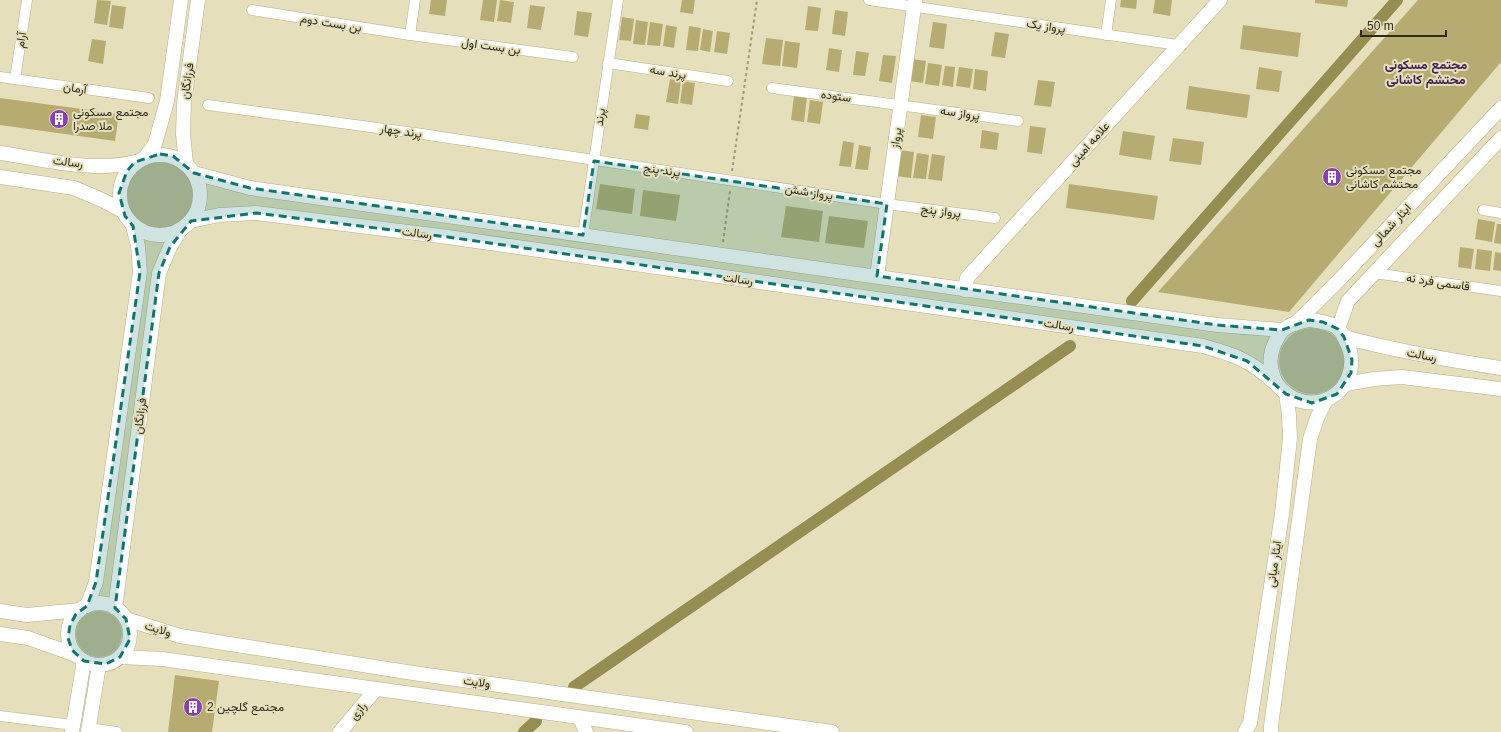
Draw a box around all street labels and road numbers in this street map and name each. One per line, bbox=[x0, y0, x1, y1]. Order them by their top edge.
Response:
street label: بن بست دوم bbox=[299, 11, 363, 36]
street label: پرواز یک bbox=[1025, 16, 1066, 37]
street label: آرام bbox=[13, 30, 30, 49]
street label: بن بست اول bbox=[460, 35, 521, 58]
street label: فرزانگان bbox=[178, 62, 197, 100]
street label: پرند سه bbox=[649, 62, 687, 83]
street label: آرمان bbox=[62, 79, 89, 98]
street label: ستوده bbox=[820, 87, 852, 106]
street label: پرواز سه bbox=[939, 103, 981, 124]
street label: پرند bbox=[592, 107, 609, 127]
street label: علامه امینی bbox=[1065, 119, 1113, 170]
street label: پرند چهار bbox=[378, 121, 423, 142]
street label: پرواز bbox=[887, 127, 905, 150]
street label: رسالت bbox=[52, 153, 84, 172]
street label: پرند پنج bbox=[642, 160, 681, 181]
street label: پرواز شش bbox=[784, 181, 834, 204]
street label: ایثار شمالی bbox=[1368, 201, 1415, 250]
street label: پرواز پنج bbox=[920, 202, 962, 222]
street label: رسالت bbox=[401, 224, 433, 243]
street label: رسالت bbox=[722, 270, 754, 289]
street label: قاسمی فرد نه bbox=[1405, 271, 1471, 294]
street label: رسالت bbox=[1043, 316, 1075, 335]
street label: رسالت bbox=[1406, 345, 1438, 366]
street label: فرزانگان bbox=[131, 397, 150, 435]
street label: ایثار میانی bbox=[1264, 540, 1285, 588]
street label: ولایت bbox=[143, 618, 173, 641]
street label: ولایت bbox=[462, 673, 491, 692]
street label: رازی bbox=[347, 699, 370, 723]

